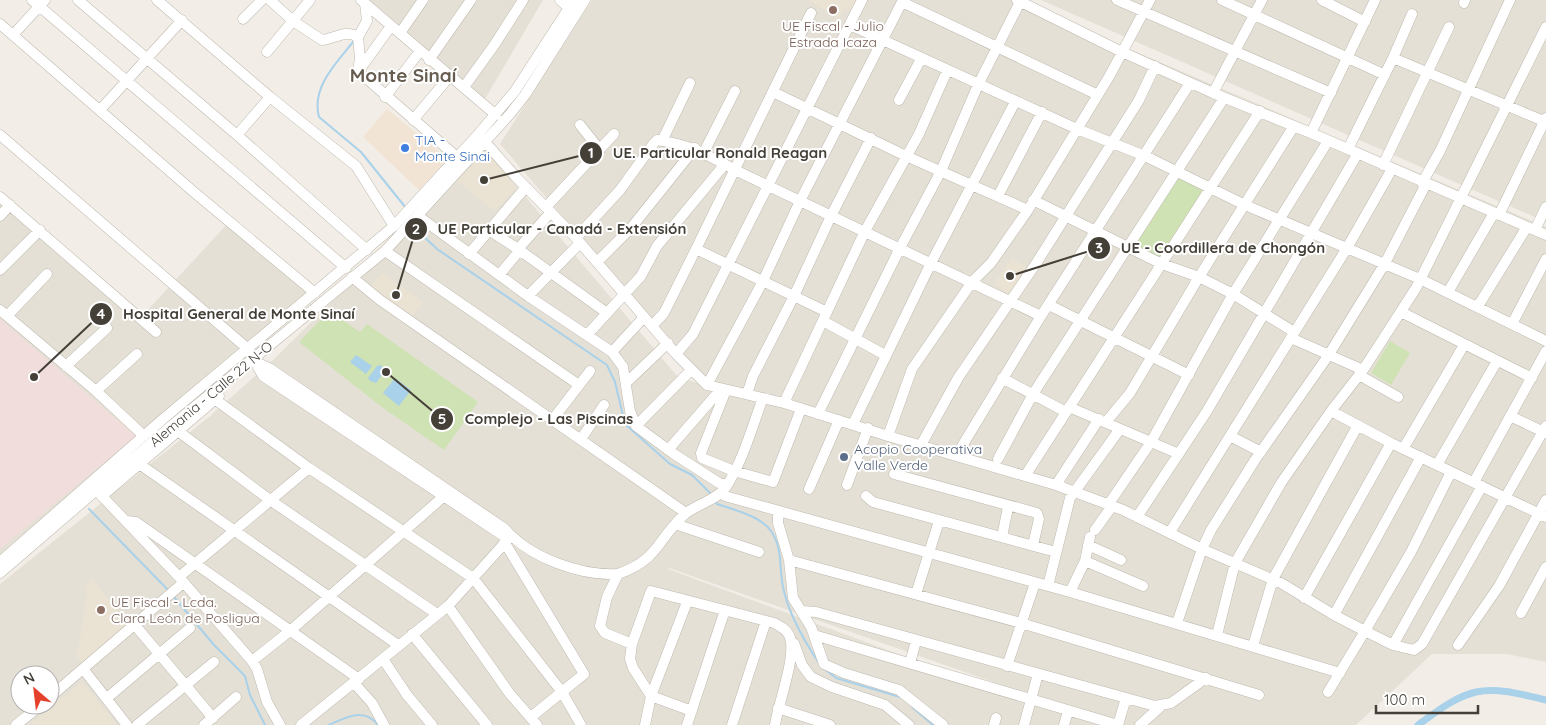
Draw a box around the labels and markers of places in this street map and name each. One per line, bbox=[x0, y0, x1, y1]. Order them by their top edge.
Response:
marker: UE Fiscal - Julio Estrada Icaza bbox=[827, 4, 839, 16]
place label: UE Fiscal - Julio Estrada Icaza bbox=[782, 17, 884, 51]
place label: TIA - Monte Sinai bbox=[415, 131, 490, 165]
callout: UE. Particular Ronald Reagan bbox=[578, 138, 838, 168]
marker: TIA - Monte Sinai bbox=[399, 142, 411, 154]
callout: UE Particular - Canadá - Extensión bbox=[403, 214, 697, 244]
callout: UE - Coordillera de Chongón bbox=[1086, 233, 1335, 263]
callout: Hospital General de Monte Sinaí bbox=[88, 299, 365, 329]
callout: Complejo - Las Piscinas bbox=[430, 404, 643, 434]
place label: Acopio Cooperativa Valle Verde bbox=[854, 440, 982, 474]
marker: Acopio Cooperativa Valle Verde bbox=[838, 451, 850, 463]
place label: UE Fiscal - Lcda. Clara León de Posligua bbox=[111, 593, 260, 627]
marker: UE Fiscal - Lcda. Clara León de Posligua bbox=[95, 604, 107, 616]

